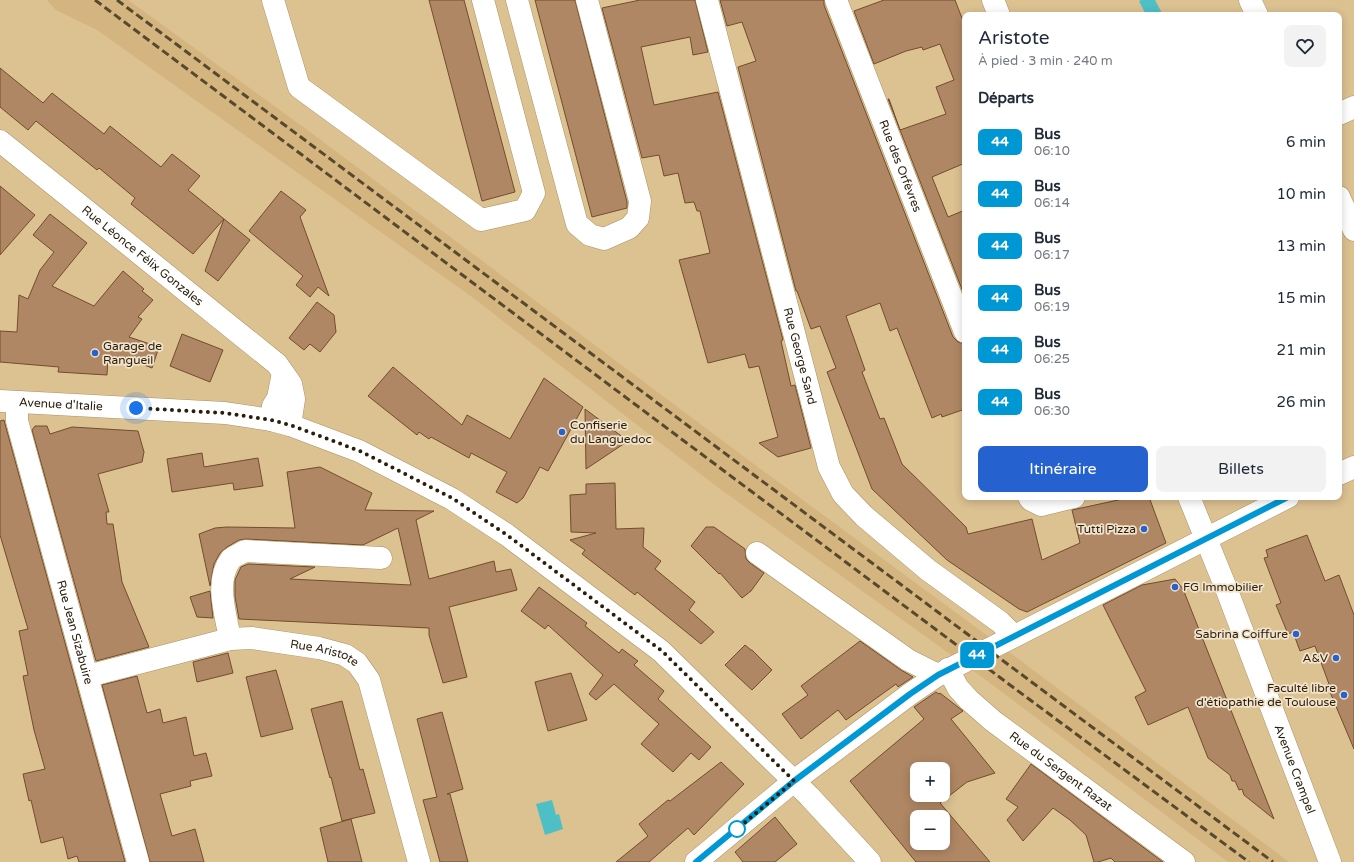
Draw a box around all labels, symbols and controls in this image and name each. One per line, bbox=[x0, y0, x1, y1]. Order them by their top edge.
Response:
button: heart bbox=[1284, 25, 1326, 67]
text: Aristote bbox=[978, 27, 1050, 49]
text: À pied · 3 min · 240 m bbox=[978, 53, 1113, 69]
text: Départs bbox=[978, 89, 1034, 107]
street label: Rue des Orfèvres bbox=[876, 118, 925, 214]
text: Bus bbox=[1034, 125, 1061, 143]
text: 44 bbox=[991, 133, 1009, 150]
text: 6 min bbox=[1286, 133, 1326, 151]
text: 06:10 bbox=[1034, 143, 1070, 159]
text: Bus bbox=[1034, 177, 1061, 195]
text: 44 bbox=[991, 185, 1009, 202]
text: 10 min bbox=[1277, 185, 1326, 203]
text: 06:14 bbox=[1034, 195, 1070, 211]
street label: Rue Léonce Félix Gonzales bbox=[79, 203, 206, 309]
text: Bus bbox=[1034, 229, 1061, 247]
text: 44 bbox=[991, 237, 1009, 254]
text: 13 min bbox=[1277, 237, 1326, 255]
text: 06:17 bbox=[1034, 247, 1070, 263]
text: Bus bbox=[1034, 281, 1061, 299]
text: 44 bbox=[991, 289, 1009, 306]
text: 15 min bbox=[1277, 289, 1326, 307]
text: 06:19 bbox=[1034, 299, 1070, 315]
street label: Rue George Sand bbox=[781, 306, 819, 406]
text: Bus bbox=[1034, 333, 1061, 351]
place label: Garage de Rangueil bbox=[103, 339, 162, 367]
text: 44 bbox=[991, 341, 1009, 358]
text: 21 min bbox=[1277, 341, 1326, 359]
marker: Garage de Rangueil bbox=[90, 348, 100, 358]
text: 06:25 bbox=[1034, 351, 1070, 367]
text: Bus bbox=[1034, 385, 1061, 403]
text: 44 bbox=[991, 393, 1009, 410]
text: 26 min bbox=[1277, 393, 1326, 411]
street label: Avenue d'Italie bbox=[19, 395, 103, 413]
your location bbox=[126, 398, 146, 418]
text: 06:30 bbox=[1034, 403, 1070, 419]
place label: Confiserie du Languedoc bbox=[570, 418, 652, 446]
marker: Confiserie du Languedoc bbox=[557, 427, 567, 437]
button: Itinéraire bbox=[978, 446, 1148, 492]
button: Billets bbox=[1156, 446, 1326, 492]
place label: Tutti Pizza bbox=[1077, 522, 1136, 536]
marker: Tutti Pizza bbox=[1139, 524, 1149, 534]
street label: Rue Jean Sizabuire bbox=[54, 579, 96, 686]
place label: FG Immobilier bbox=[1183, 580, 1263, 594]
marker: FG Immobilier bbox=[1170, 582, 1180, 592]
place label: Sabrina Coiffure bbox=[1195, 627, 1288, 641]
marker: Sabrina Coiffure bbox=[1291, 629, 1301, 639]
street label: Rue Aristote bbox=[289, 637, 362, 669]
line badge: 44 bbox=[959, 642, 995, 668]
text: 44 bbox=[968, 646, 986, 663]
place label: A&V bbox=[1302, 651, 1329, 665]
marker: A&V bbox=[1331, 653, 1341, 663]
place label: Faculté libre d'étiopathie de Toulouse bbox=[1196, 681, 1336, 709]
marker: Faculté libre d'étiopathie de Toulouse bbox=[1339, 690, 1349, 700]
street label: Avenue Crampel bbox=[1272, 723, 1318, 816]
street label: Rue du Sergent Razat bbox=[1007, 729, 1115, 814]
map controls bbox=[910, 762, 950, 850]
button: + bbox=[910, 762, 950, 802]
button: − bbox=[910, 810, 950, 850]
unlabelled marker bbox=[728, 820, 746, 838]

